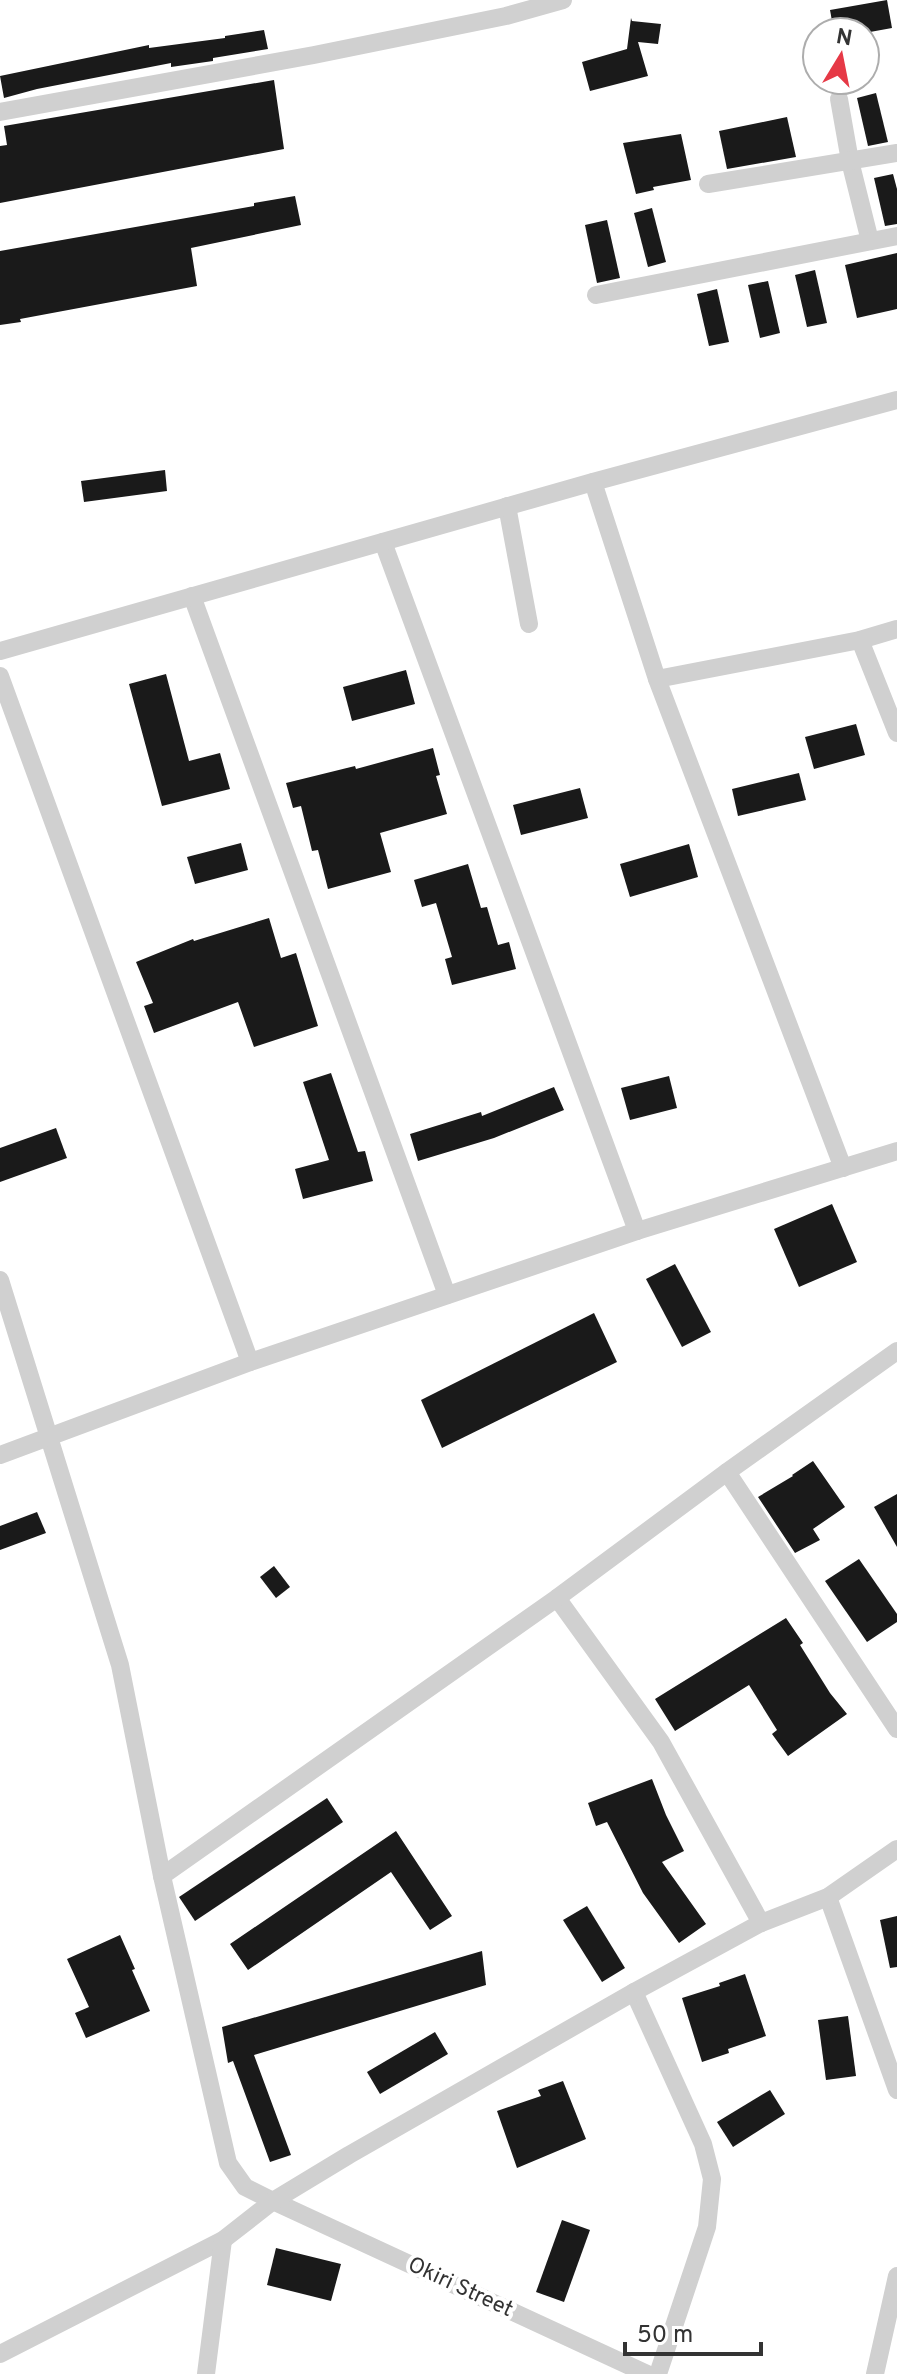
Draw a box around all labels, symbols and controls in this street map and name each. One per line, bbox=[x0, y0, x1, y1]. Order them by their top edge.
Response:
north arrow bbox=[801, 16, 881, 96]
text: N bbox=[834, 24, 854, 53]
street label: Okiri Street bbox=[403, 2252, 517, 2324]
scale bar bbox=[625, 2306, 761, 2356]
text: 50 m bbox=[637, 2321, 693, 2351]

